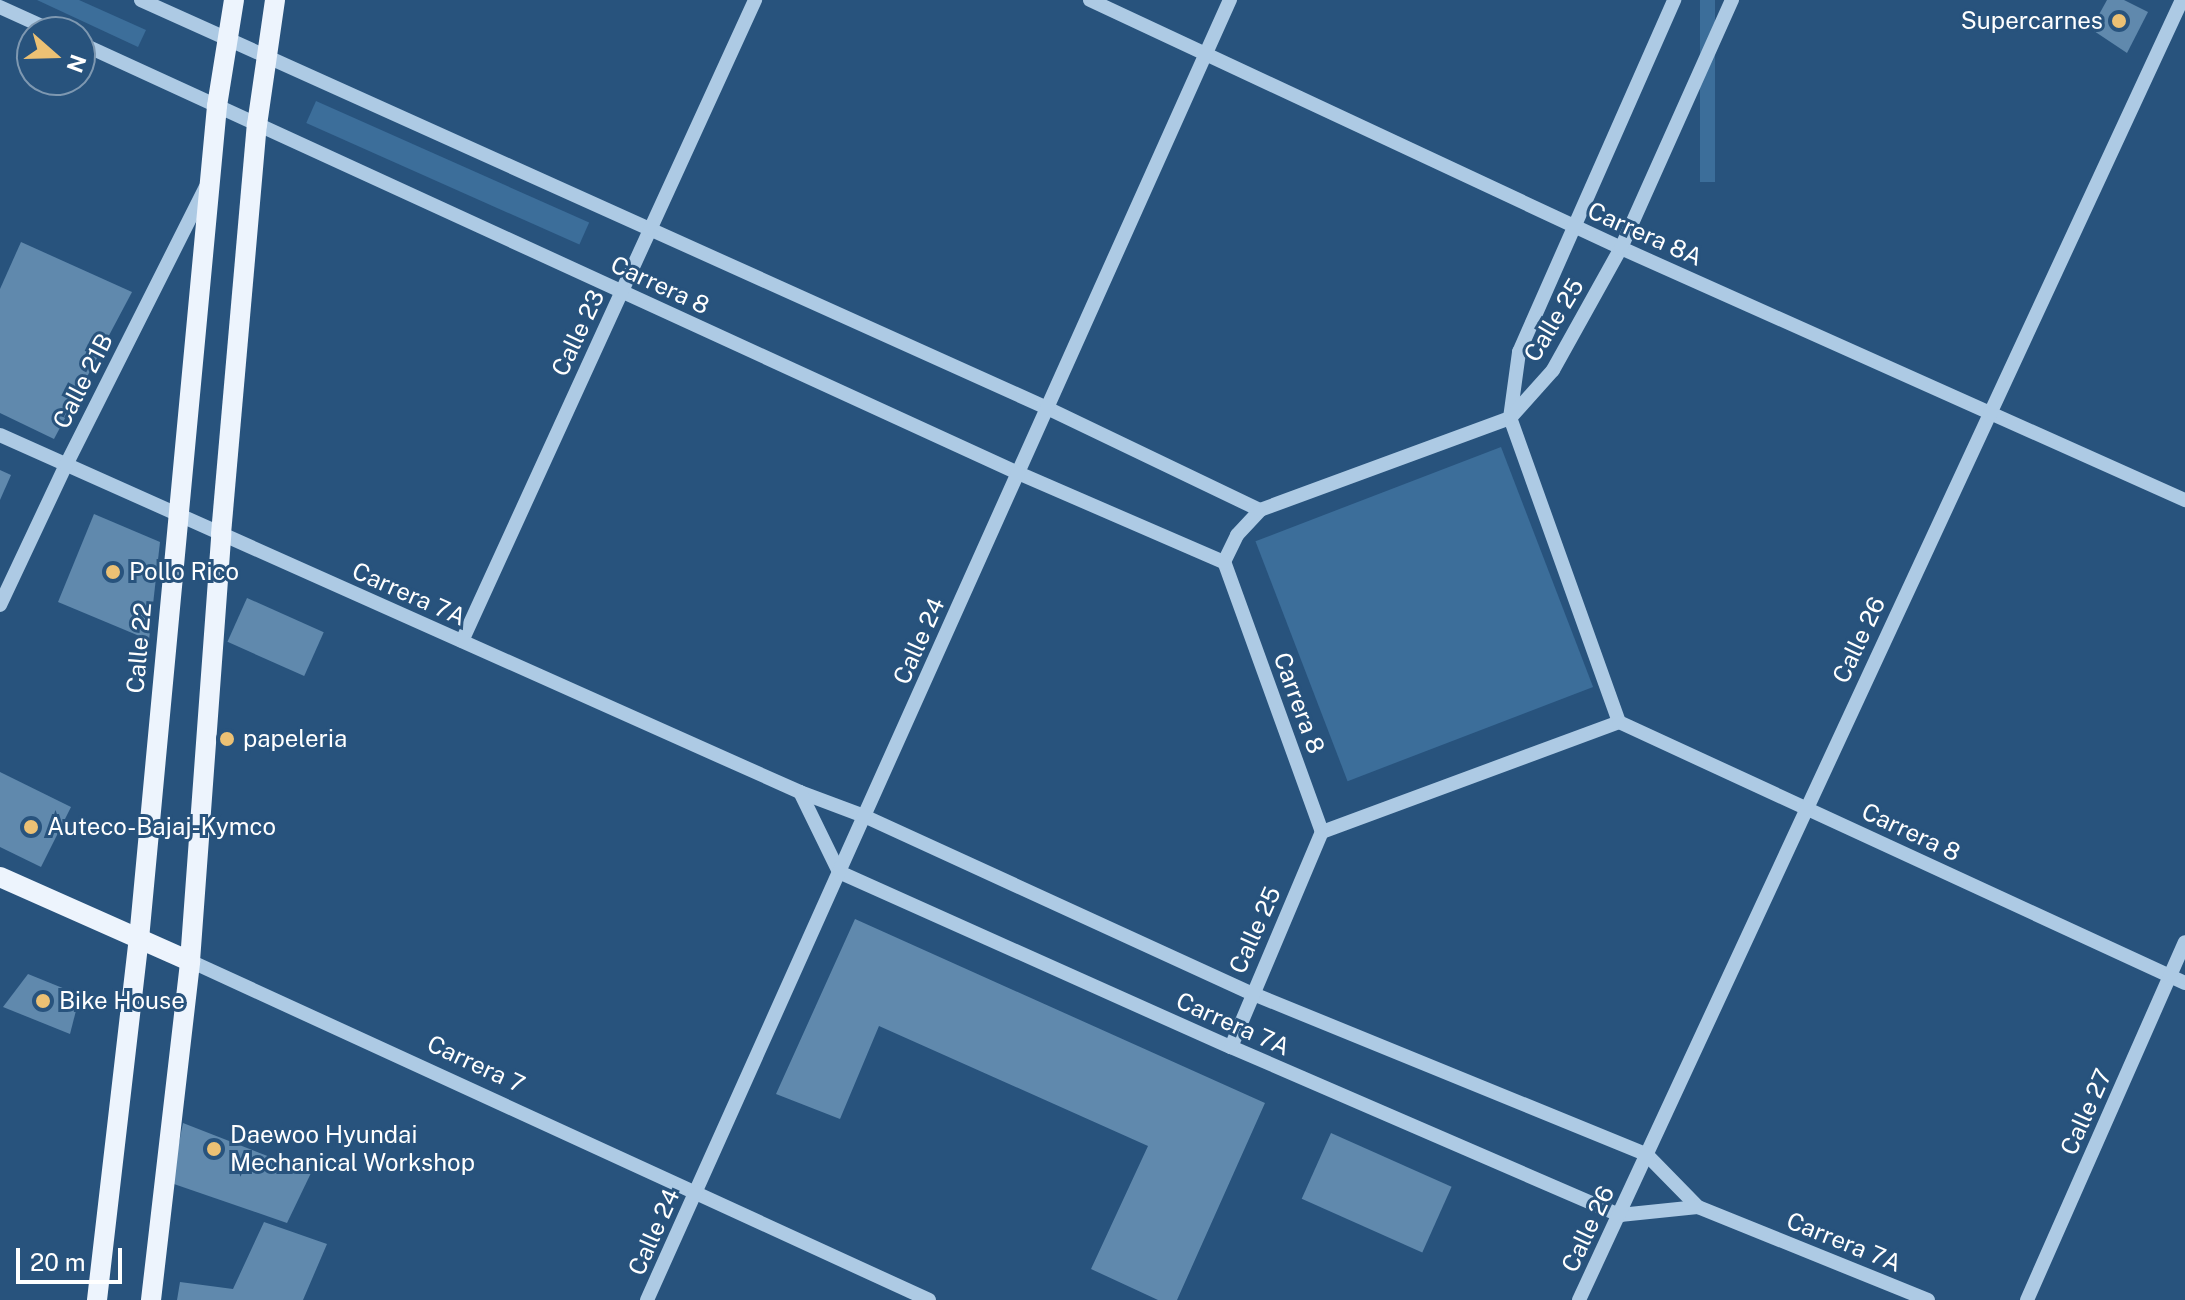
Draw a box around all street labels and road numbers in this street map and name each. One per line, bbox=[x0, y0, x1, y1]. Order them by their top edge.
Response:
street label: Carrera 8A bbox=[1583, 196, 1707, 272]
street label: Carrera 8 bbox=[606, 250, 714, 320]
street label: Calle 25 bbox=[1518, 273, 1590, 367]
street label: Calle 23 bbox=[545, 285, 611, 381]
street label: Calle 21B bbox=[47, 329, 119, 433]
street label: Carrera 7A bbox=[348, 556, 470, 632]
street label: Calle 26 bbox=[1827, 592, 1891, 688]
street label: Calle 24 bbox=[887, 593, 951, 689]
street label: Calle 22 bbox=[121, 601, 157, 695]
street label: Carrera 8 bbox=[1267, 649, 1331, 757]
street label: Carrera 8 bbox=[1857, 797, 1965, 867]
street label: Calle 25 bbox=[1223, 882, 1287, 978]
street label: Carrera 7A bbox=[1172, 986, 1294, 1062]
street label: Carrera 7 bbox=[423, 1029, 529, 1099]
street label: Calle 27 bbox=[2054, 1064, 2118, 1160]
street label: Calle 26 bbox=[1556, 1181, 1620, 1277]
street label: Calle 24 bbox=[622, 1184, 686, 1280]
street label: Carrera 7A bbox=[1782, 1206, 1906, 1278]

